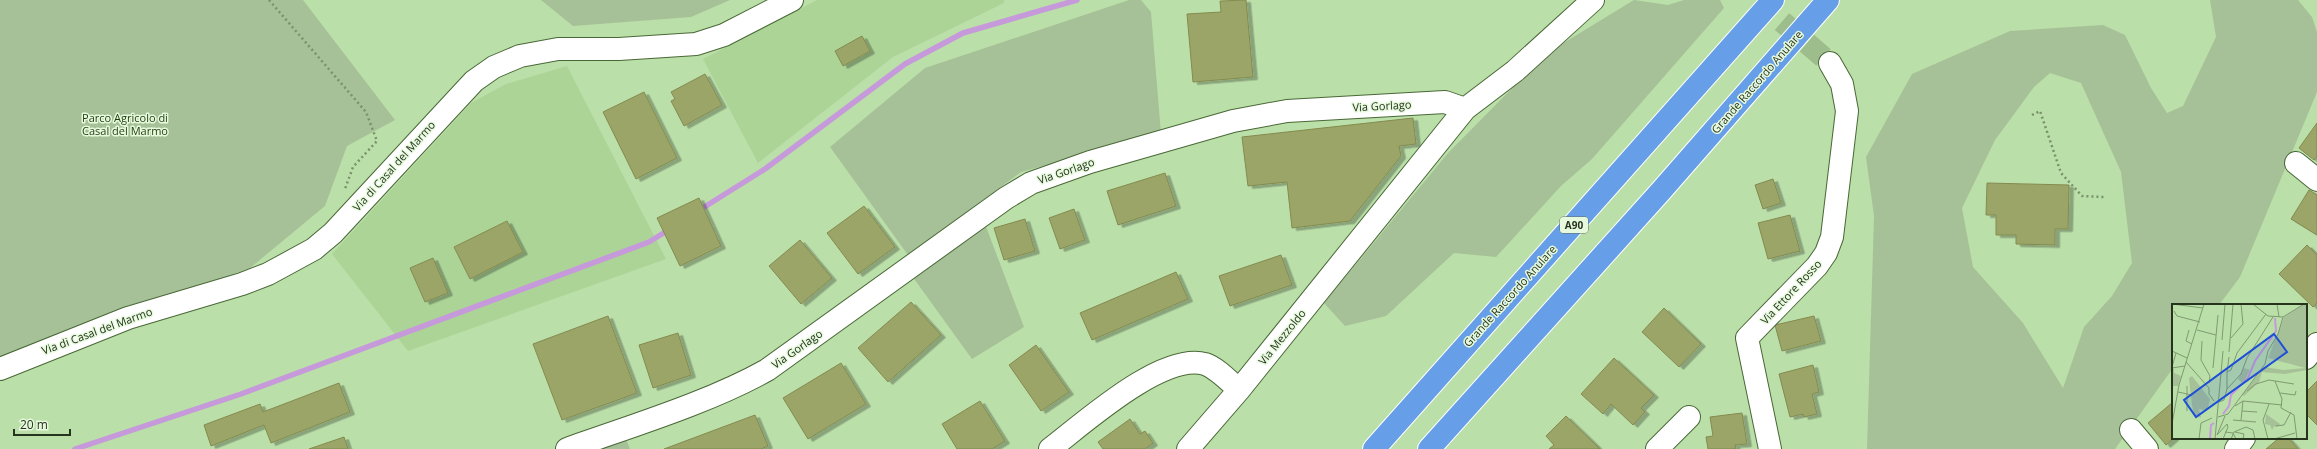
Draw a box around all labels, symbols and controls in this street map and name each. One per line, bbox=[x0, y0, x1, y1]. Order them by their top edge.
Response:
street label: Grande Raccordo Anulare bbox=[1708, 27, 1806, 136]
street label: Via Gorlago bbox=[1352, 96, 1412, 115]
park label: Parco Agricolo di Casal del Marmo bbox=[82, 110, 168, 138]
street label: Via di Casal del Marmo bbox=[349, 117, 438, 214]
street label: Via Gorlago bbox=[1036, 154, 1096, 187]
road number: A90 bbox=[1560, 217, 1588, 233]
street label: Grande Raccordo Anulare bbox=[1460, 242, 1559, 350]
street label: Via Ettore Rosso bbox=[1757, 256, 1825, 327]
street label: Via di Casal del Marmo bbox=[40, 303, 155, 358]
inset map bbox=[2172, 304, 2307, 439]
street label: Via Mezzoldo bbox=[1255, 305, 1309, 368]
street label: Via Gorlago bbox=[768, 325, 825, 372]
scale bar bbox=[14, 411, 70, 437]
text: 20 m bbox=[20, 416, 48, 433]

